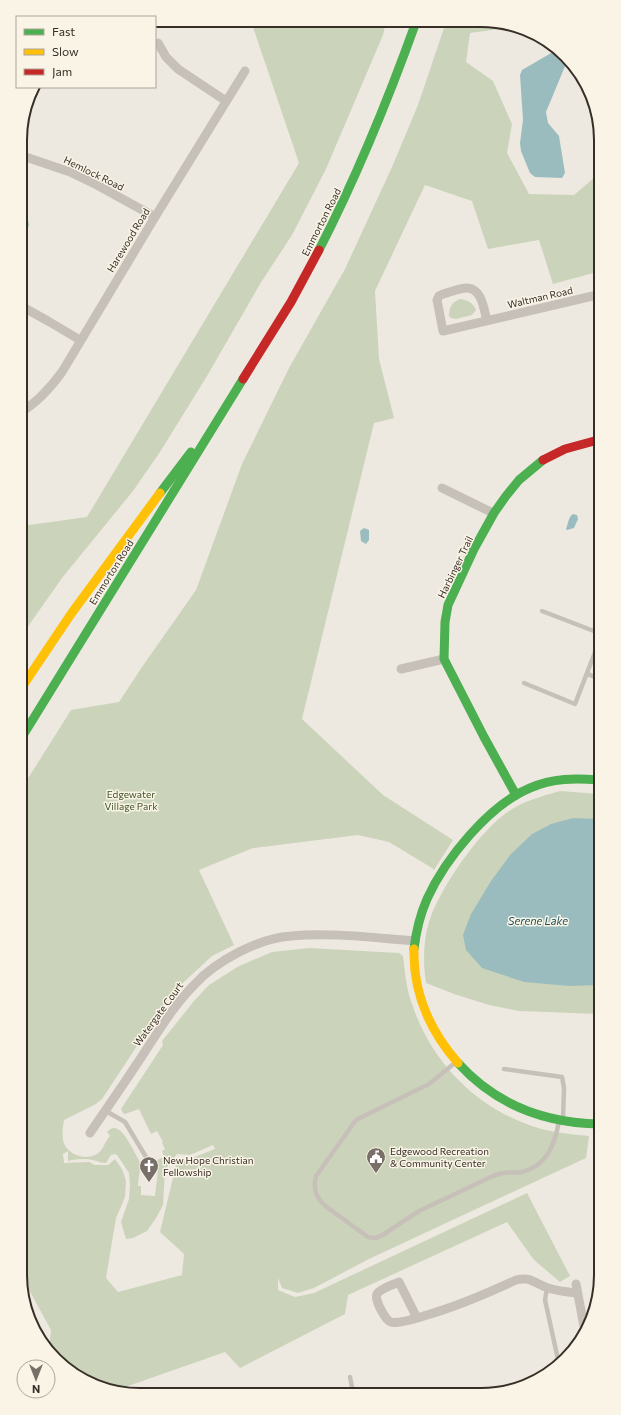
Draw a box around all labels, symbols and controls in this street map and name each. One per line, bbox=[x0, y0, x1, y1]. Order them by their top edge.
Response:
legend bbox=[16, 16, 156, 88]
text: Fast bbox=[52, 24, 75, 38]
text: Slow bbox=[52, 44, 79, 58]
text: Jam bbox=[52, 64, 72, 79]
street label: Hemlock Road bbox=[62, 153, 126, 193]
street label: Emmorton Road bbox=[299, 186, 343, 258]
street label: Harewood Road bbox=[104, 206, 152, 274]
street label: Waltman Road bbox=[506, 284, 574, 310]
street label: Harbinger Trail bbox=[435, 534, 475, 600]
street label: Emmorton Road bbox=[86, 537, 136, 607]
park label: Edgewater Village Park bbox=[104, 788, 158, 812]
water label: Serene Lake bbox=[508, 914, 568, 927]
street label: Watergate Court bbox=[131, 980, 185, 1048]
place label: Edgewood Recreation & Community Center bbox=[390, 1145, 489, 1169]
public building icon: Edgewood Recreation & Community Center bbox=[365, 1146, 387, 1174]
place label: New Hope Christian Fellowship bbox=[163, 1154, 253, 1178]
church icon: New Hope Christian Fellowship bbox=[138, 1155, 160, 1183]
north arrow bbox=[16, 1359, 56, 1399]
text: N bbox=[32, 1383, 40, 1396]

